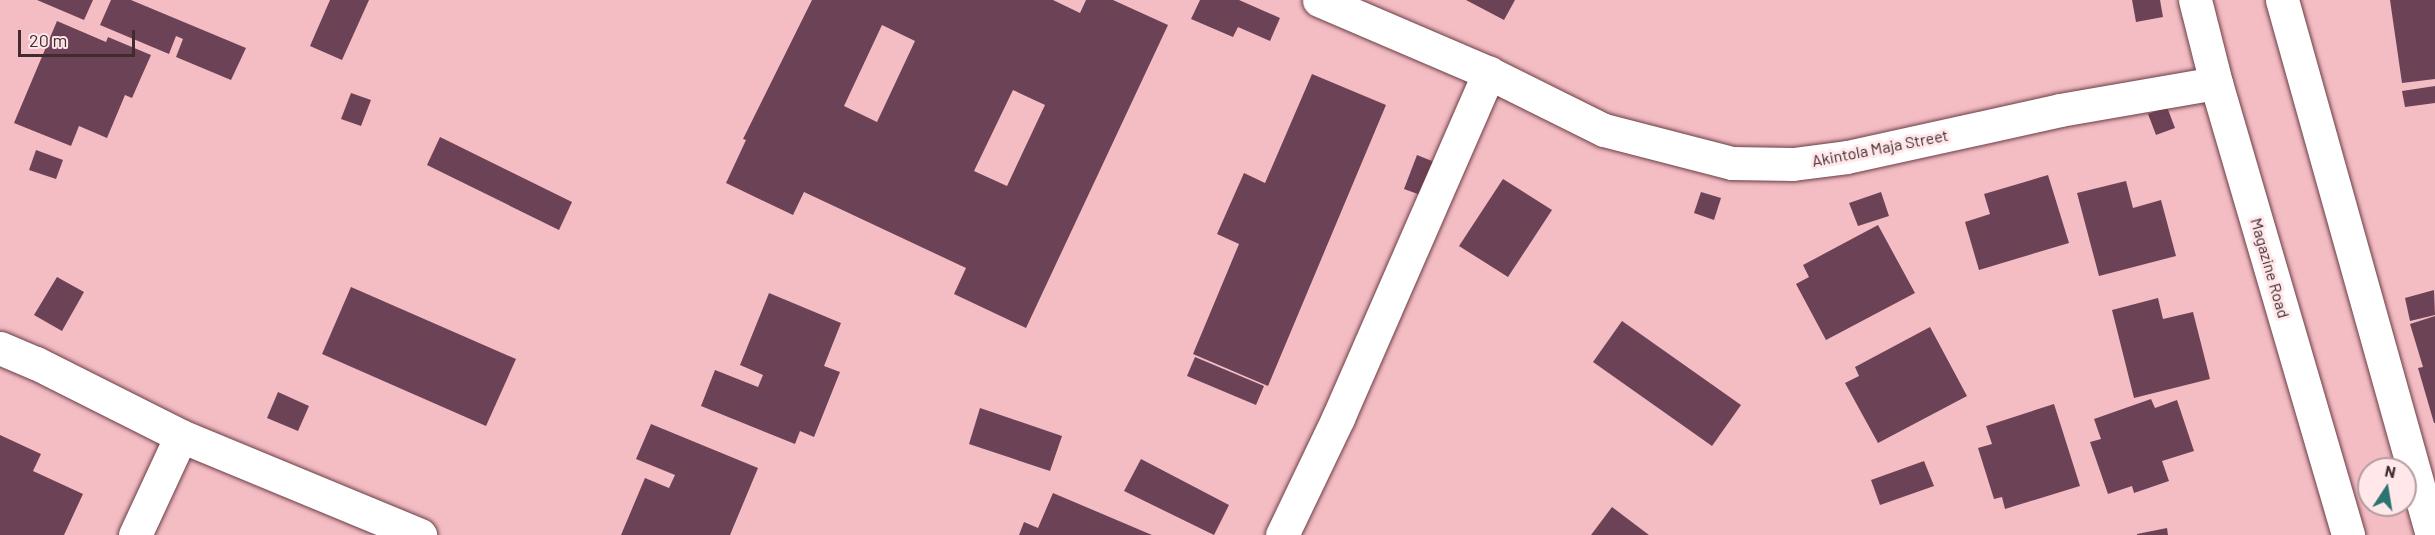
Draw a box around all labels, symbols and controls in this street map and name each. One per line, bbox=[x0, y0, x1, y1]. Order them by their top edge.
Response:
scale bar bbox=[21, 18, 138, 56]
text: 20 m bbox=[29, 29, 67, 51]
street label: Akintola Maja Street bbox=[1810, 125, 1950, 171]
street label: Magazine Road bbox=[2247, 216, 2293, 320]
north arrow bbox=[2357, 457, 2417, 517]
text: N bbox=[2383, 460, 2398, 481]

